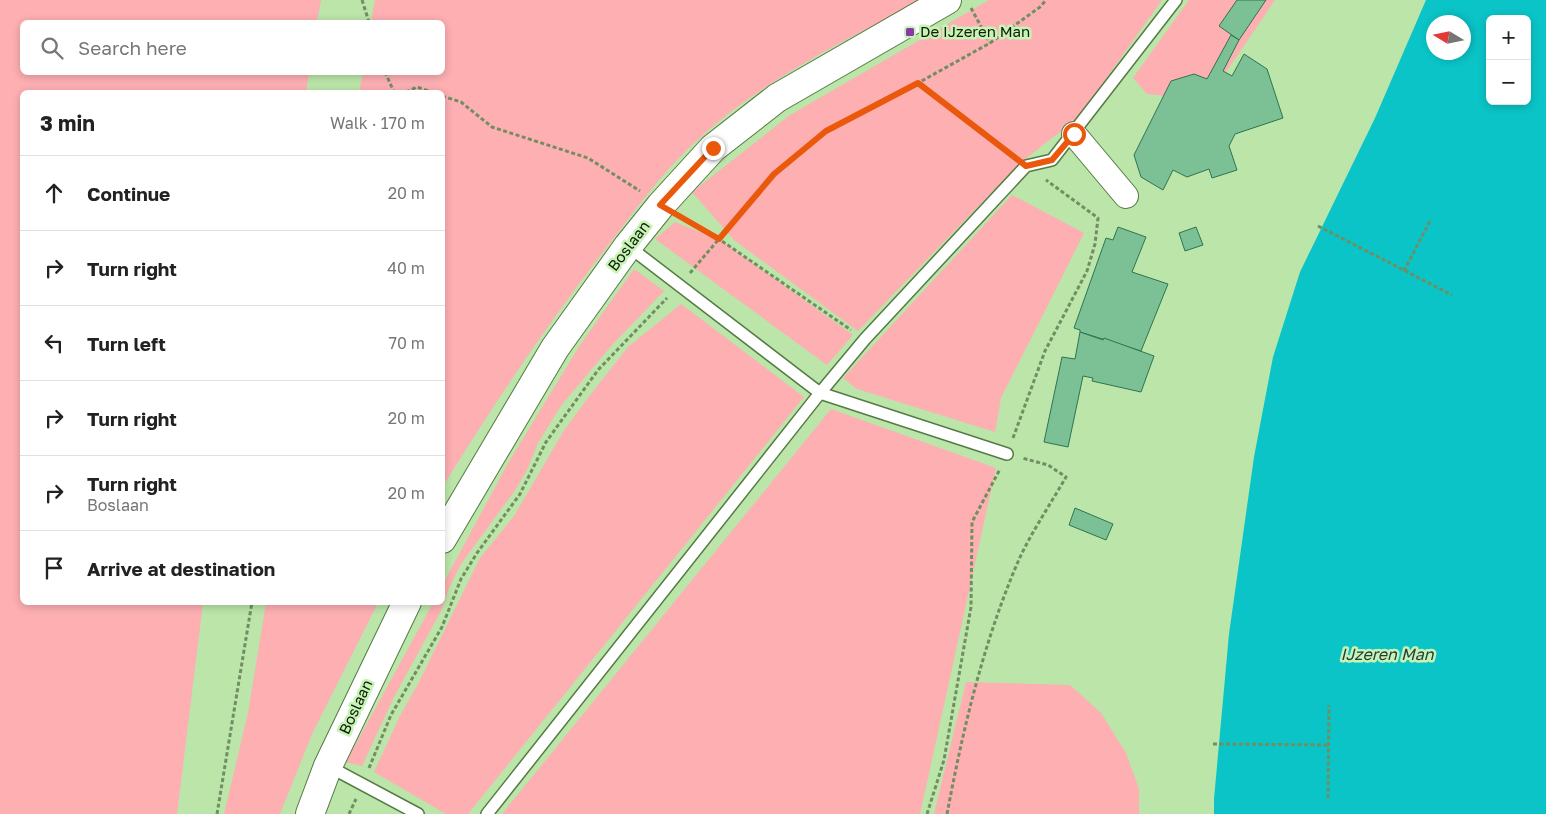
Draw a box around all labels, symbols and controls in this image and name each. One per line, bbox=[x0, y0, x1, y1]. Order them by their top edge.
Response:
north arrow bbox=[1426, 15, 1471, 60]
map controls bbox=[1486, 15, 1531, 105]
button: + bbox=[1486, 15, 1531, 60]
search box bbox=[20, 20, 445, 75]
place label: De IJzeren Man bbox=[920, 22, 1030, 40]
marker: De IJzeren Man bbox=[904, 26, 916, 38]
icon: search bbox=[38, 34, 66, 62]
text: Search here bbox=[78, 36, 187, 59]
button: − bbox=[1486, 60, 1531, 105]
text: 3 min bbox=[40, 110, 95, 136]
text: Walk · 170 m bbox=[330, 113, 425, 133]
route start bbox=[1063, 123, 1086, 146]
route end bbox=[702, 137, 725, 160]
icon: ahead bbox=[40, 179, 68, 207]
text: Continue bbox=[87, 182, 170, 205]
text: 20 m bbox=[388, 183, 425, 203]
street label: Boslaan bbox=[604, 217, 653, 274]
icon: right bbox=[40, 254, 68, 282]
text: Turn right bbox=[87, 257, 177, 280]
text: 40 m bbox=[387, 258, 425, 278]
icon: left bbox=[40, 329, 68, 357]
text: Turn left bbox=[87, 332, 166, 355]
text: 70 m bbox=[388, 333, 425, 353]
icon: right bbox=[40, 404, 68, 432]
text: Turn right bbox=[87, 407, 177, 430]
text: 20 m bbox=[388, 408, 425, 428]
text: Turn right bbox=[87, 472, 177, 495]
icon: right bbox=[40, 479, 68, 507]
text: 20 m bbox=[388, 483, 425, 503]
text: Boslaan bbox=[87, 495, 149, 515]
icon: arrive bbox=[40, 554, 68, 582]
text: Arrive at destination bbox=[87, 557, 275, 580]
water label: IJzeren Man bbox=[1340, 644, 1435, 664]
street label: Boslaan bbox=[335, 676, 376, 737]

